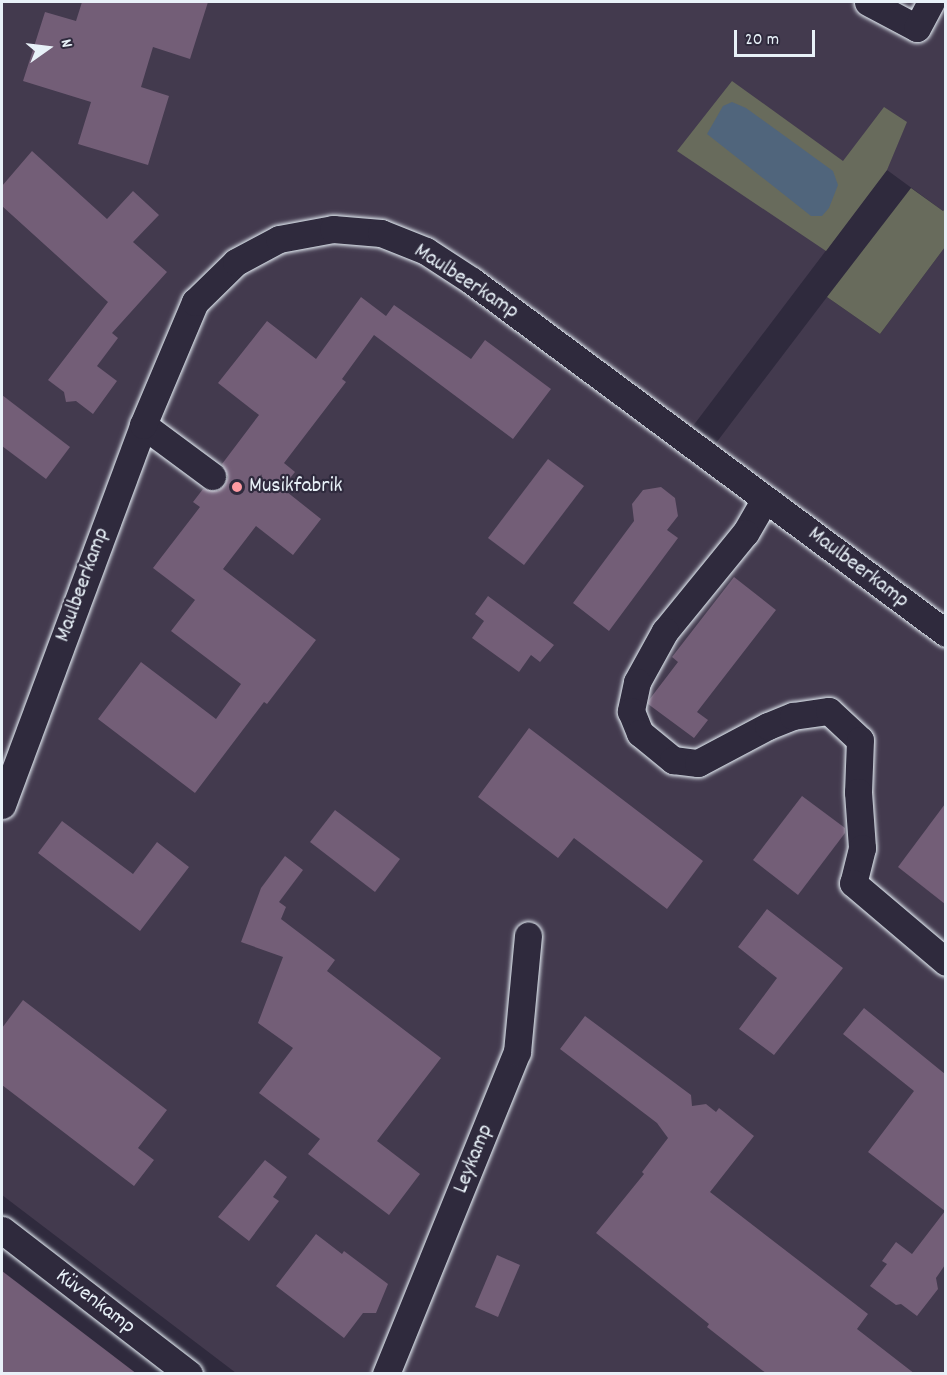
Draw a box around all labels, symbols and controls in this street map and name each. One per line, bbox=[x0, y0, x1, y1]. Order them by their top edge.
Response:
north arrow bbox=[18, 18, 78, 78]
scale bar bbox=[737, 18, 818, 56]
text: 20 m bbox=[745, 28, 779, 53]
text: N bbox=[54, 37, 78, 50]
street label: Maulbeerkamp bbox=[409, 238, 523, 326]
place label: Musikfabrik bbox=[249, 474, 342, 500]
marker: Musikfabrik bbox=[230, 480, 244, 494]
street label: Maulbeerkamp bbox=[802, 521, 914, 615]
street label: Maulbeerkamp bbox=[50, 524, 116, 646]
street label: Leykamp bbox=[448, 1121, 500, 1197]
street label: Küvenkamp bbox=[50, 1263, 140, 1341]

